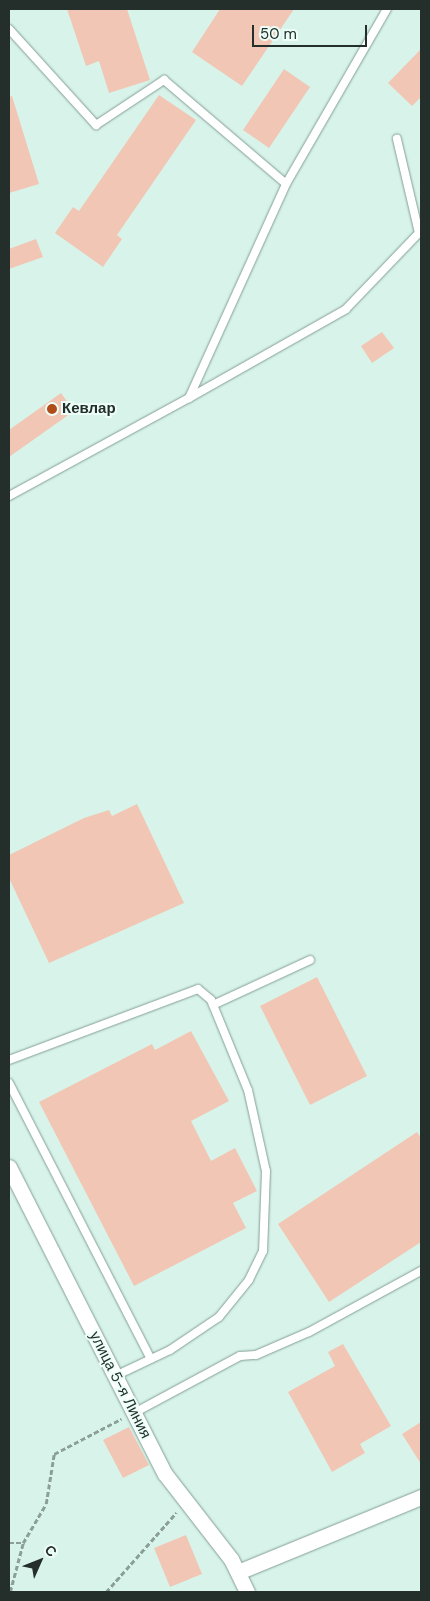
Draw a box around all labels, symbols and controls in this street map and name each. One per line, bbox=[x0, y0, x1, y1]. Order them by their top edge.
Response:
scale bar bbox=[255, 15, 370, 47]
text: 50 m bbox=[260, 24, 297, 44]
place label: Кевлар bbox=[62, 400, 116, 418]
marker: Кевлар bbox=[46, 403, 58, 415]
street label: улица 5-я Линия bbox=[85, 1329, 155, 1441]
north arrow bbox=[15, 1536, 65, 1586]
text: С bbox=[41, 1541, 61, 1560]

